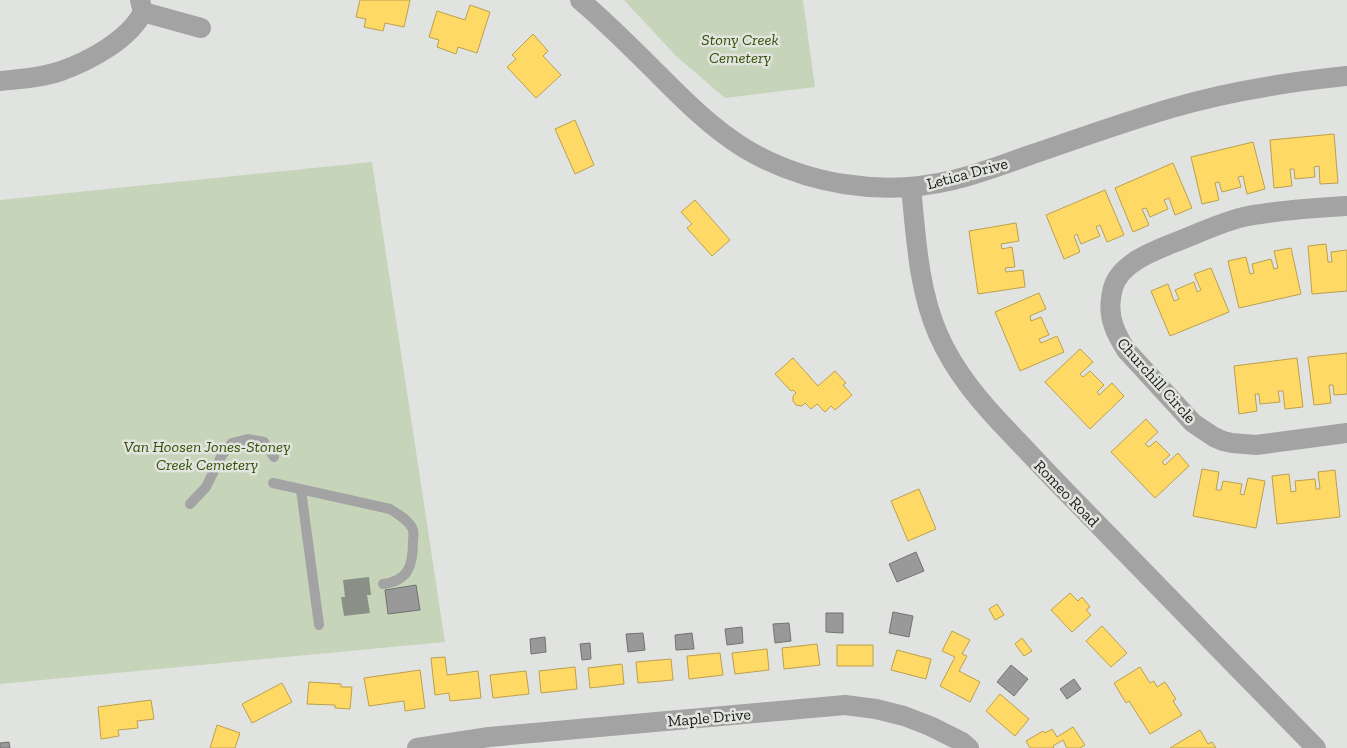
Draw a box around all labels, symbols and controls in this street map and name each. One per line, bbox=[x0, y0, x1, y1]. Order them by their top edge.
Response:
park label: Stony Creek Cemetery bbox=[701, 30, 779, 67]
street label: Letica Drive bbox=[925, 154, 1010, 193]
street label: Churchill Circle bbox=[1113, 334, 1200, 427]
park label: Van Hoosen Jones-Stoney Creek Cemetery bbox=[124, 437, 291, 474]
street label: Romeo Road bbox=[1030, 456, 1103, 531]
street label: Maple Drive bbox=[667, 704, 751, 731]

